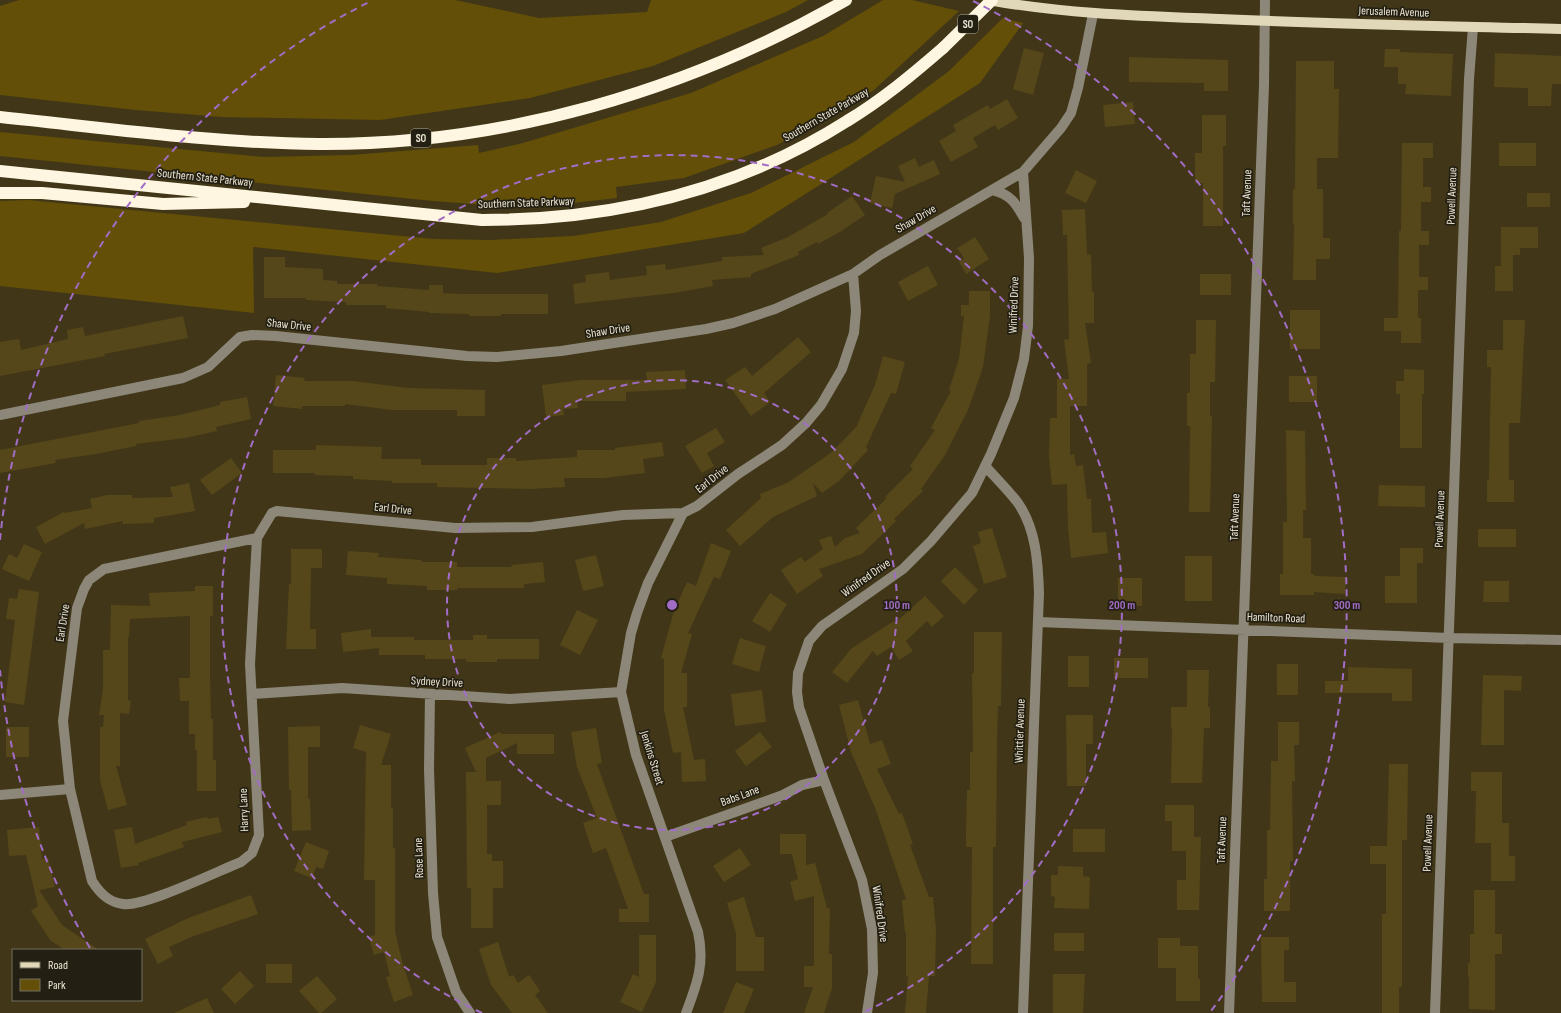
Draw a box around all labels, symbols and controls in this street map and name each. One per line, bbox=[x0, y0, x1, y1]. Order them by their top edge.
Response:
street label: Jerusalem Avenue bbox=[1357, 3, 1430, 21]
road number: SO bbox=[958, 15, 978, 33]
street label: Southern State Parkway bbox=[781, 84, 872, 146]
road number: SO bbox=[411, 129, 431, 147]
street label: Southern State Parkway bbox=[156, 166, 254, 191]
street label: Powell Avenue bbox=[1444, 167, 1460, 225]
street label: Taft Avenue bbox=[1239, 169, 1255, 217]
street label: Southern State Parkway bbox=[478, 194, 575, 212]
street label: Shaw Drive bbox=[893, 201, 939, 237]
street label: Winifred Drive bbox=[1006, 276, 1022, 334]
street label: Shaw Drive bbox=[266, 315, 312, 335]
street label: Shaw Drive bbox=[585, 320, 631, 342]
street label: Earl Drive bbox=[692, 461, 732, 497]
street label: Powell Avenue bbox=[1432, 490, 1448, 548]
street label: Taft Avenue bbox=[1227, 493, 1243, 541]
street label: Earl Drive bbox=[373, 500, 413, 518]
street label: Winifred Drive bbox=[838, 555, 894, 600]
centre of rings bbox=[665, 598, 679, 612]
text: 100 m bbox=[884, 598, 910, 613]
text: 200 m bbox=[1109, 598, 1135, 613]
text: 300 m bbox=[1334, 598, 1360, 613]
street label: Earl Drive bbox=[53, 603, 73, 643]
street label: Hamilton Road bbox=[1247, 609, 1305, 627]
street label: Sydney Drive bbox=[411, 673, 464, 691]
street label: Whittier Avenue bbox=[1011, 698, 1029, 763]
street label: Jenkins Street bbox=[636, 728, 667, 787]
street label: Babs Lane bbox=[719, 782, 762, 810]
street label: Harry Lane bbox=[236, 788, 252, 832]
street label: Powell Avenue bbox=[1420, 814, 1436, 872]
street label: Taft Avenue bbox=[1214, 816, 1230, 864]
street label: Rose Lane bbox=[411, 837, 427, 878]
street label: Winifred Drive bbox=[869, 885, 891, 943]
legend bbox=[12, 949, 142, 1001]
text: Road bbox=[48, 958, 68, 973]
text: Park bbox=[48, 978, 66, 993]

